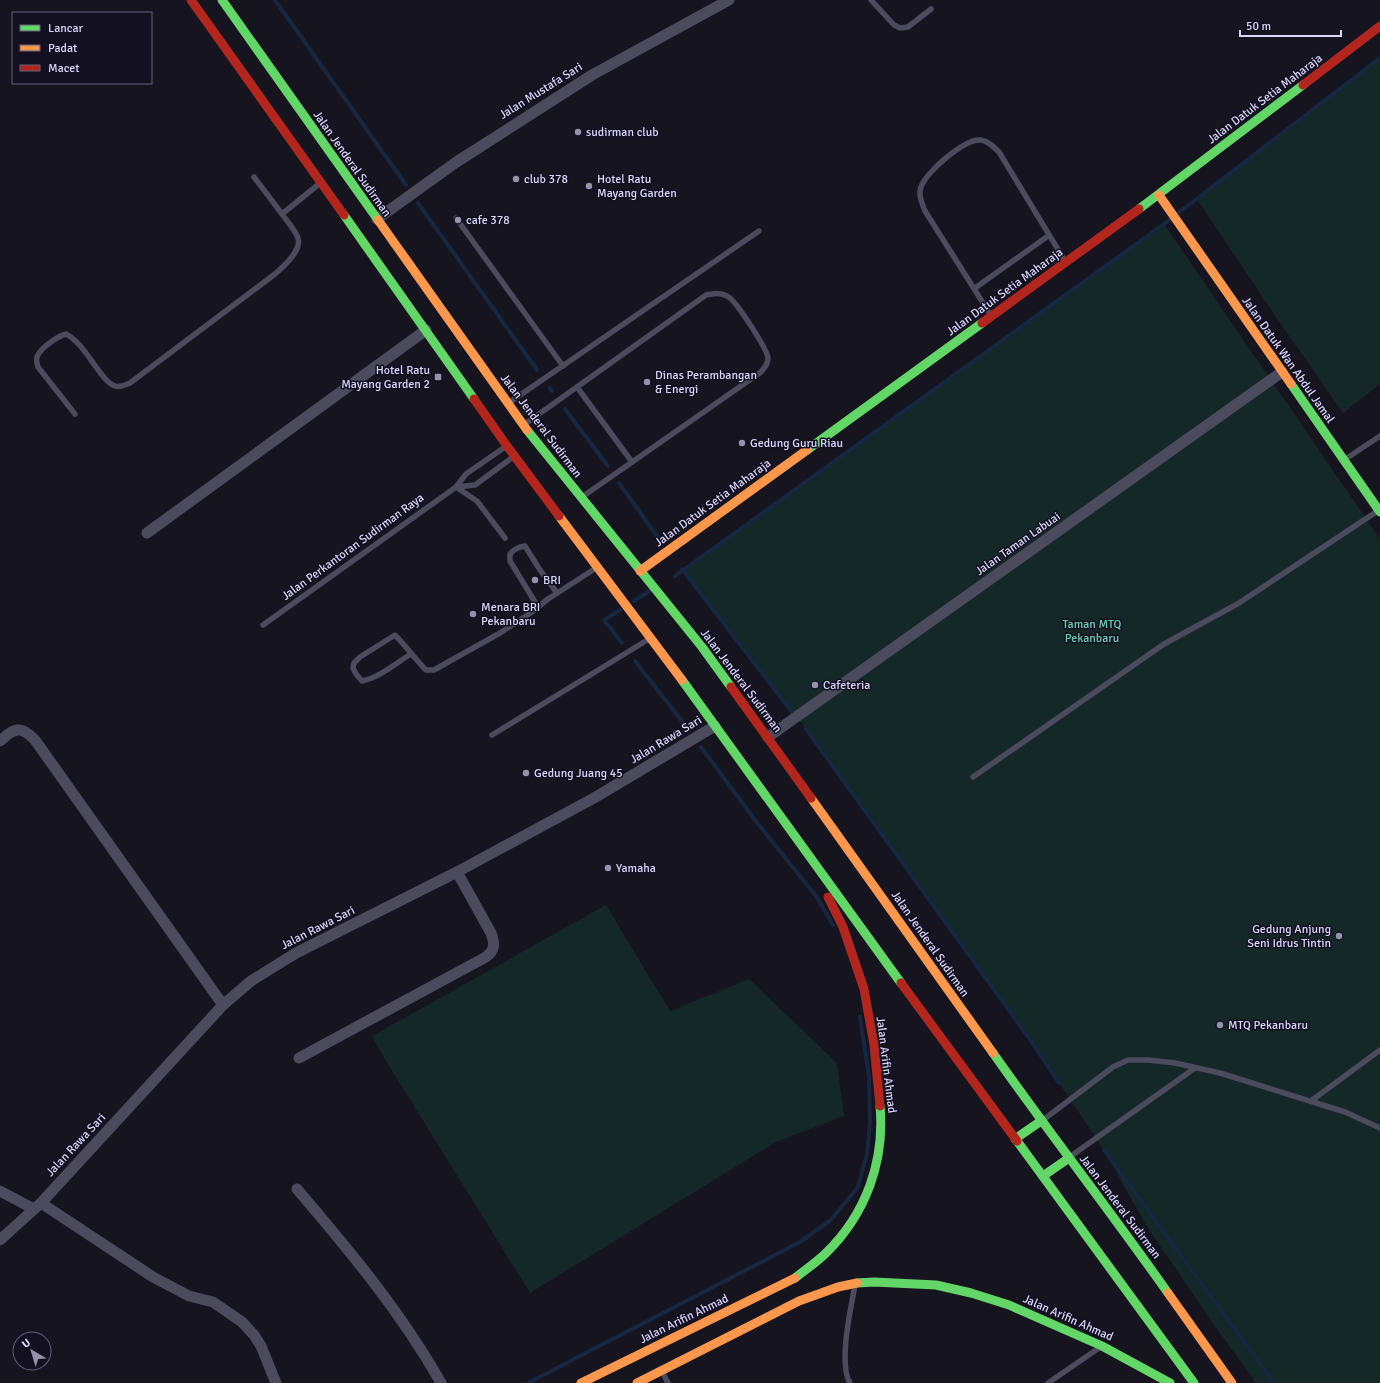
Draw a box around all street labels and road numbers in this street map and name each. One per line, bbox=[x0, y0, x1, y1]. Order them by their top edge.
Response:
street label: Jalan Datuk Setia Maharaja bbox=[1205, 51, 1325, 147]
street label: Jalan Mustafa Sari bbox=[497, 59, 585, 123]
street label: Jalan Jenderal Sudirman bbox=[310, 108, 394, 220]
street label: Jalan Datuk Setia Maharaja bbox=[944, 245, 1066, 339]
street label: Jalan Datuk Wan Abdul Jamal bbox=[1239, 294, 1338, 427]
street label: Jalan Jenderal Sudirman bbox=[497, 371, 585, 481]
street label: Jalan Datuk Setia Maharaja bbox=[652, 456, 774, 550]
street label: Jalan Perkantoran Sudirman Raya bbox=[279, 490, 427, 604]
street label: Jalan Taman Labuai bbox=[973, 509, 1063, 579]
street label: Jalan Jenderal Sudirman bbox=[697, 626, 785, 736]
street label: Jalan Rawa Sari bbox=[627, 713, 705, 767]
street label: Jalan Jenderal Sudirman bbox=[888, 888, 972, 1000]
street label: Jalan Rawa Sari bbox=[279, 903, 357, 953]
street label: Jalan Arifin Ahmad bbox=[873, 1016, 899, 1114]
street label: Jalan Rawa Sari bbox=[43, 1110, 109, 1180]
street label: Jalan Jenderal Sudirman bbox=[1076, 1152, 1164, 1262]
street label: Jalan Arifin Ahmad bbox=[637, 1291, 731, 1347]
street label: Jalan Arifin Ahmad bbox=[1021, 1291, 1115, 1345]

